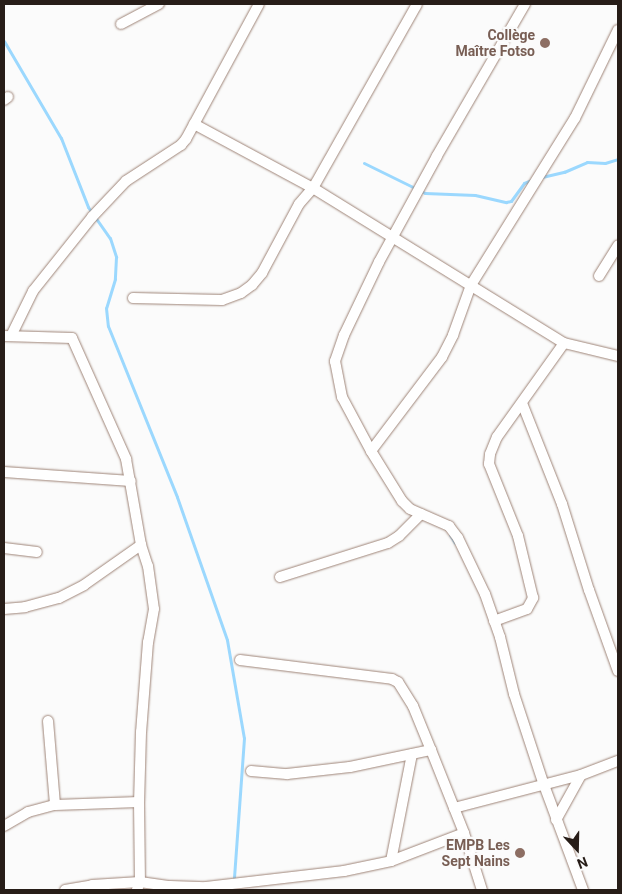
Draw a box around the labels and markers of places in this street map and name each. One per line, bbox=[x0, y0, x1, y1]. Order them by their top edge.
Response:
place label: Collège Maître Fotso bbox=[455, 27, 535, 59]
marker: Collège Maître Fotso bbox=[539, 37, 551, 49]
place label: EMPB Les Sept Nains bbox=[442, 837, 510, 870]
marker: EMPB Les Sept Nains bbox=[514, 847, 526, 859]

